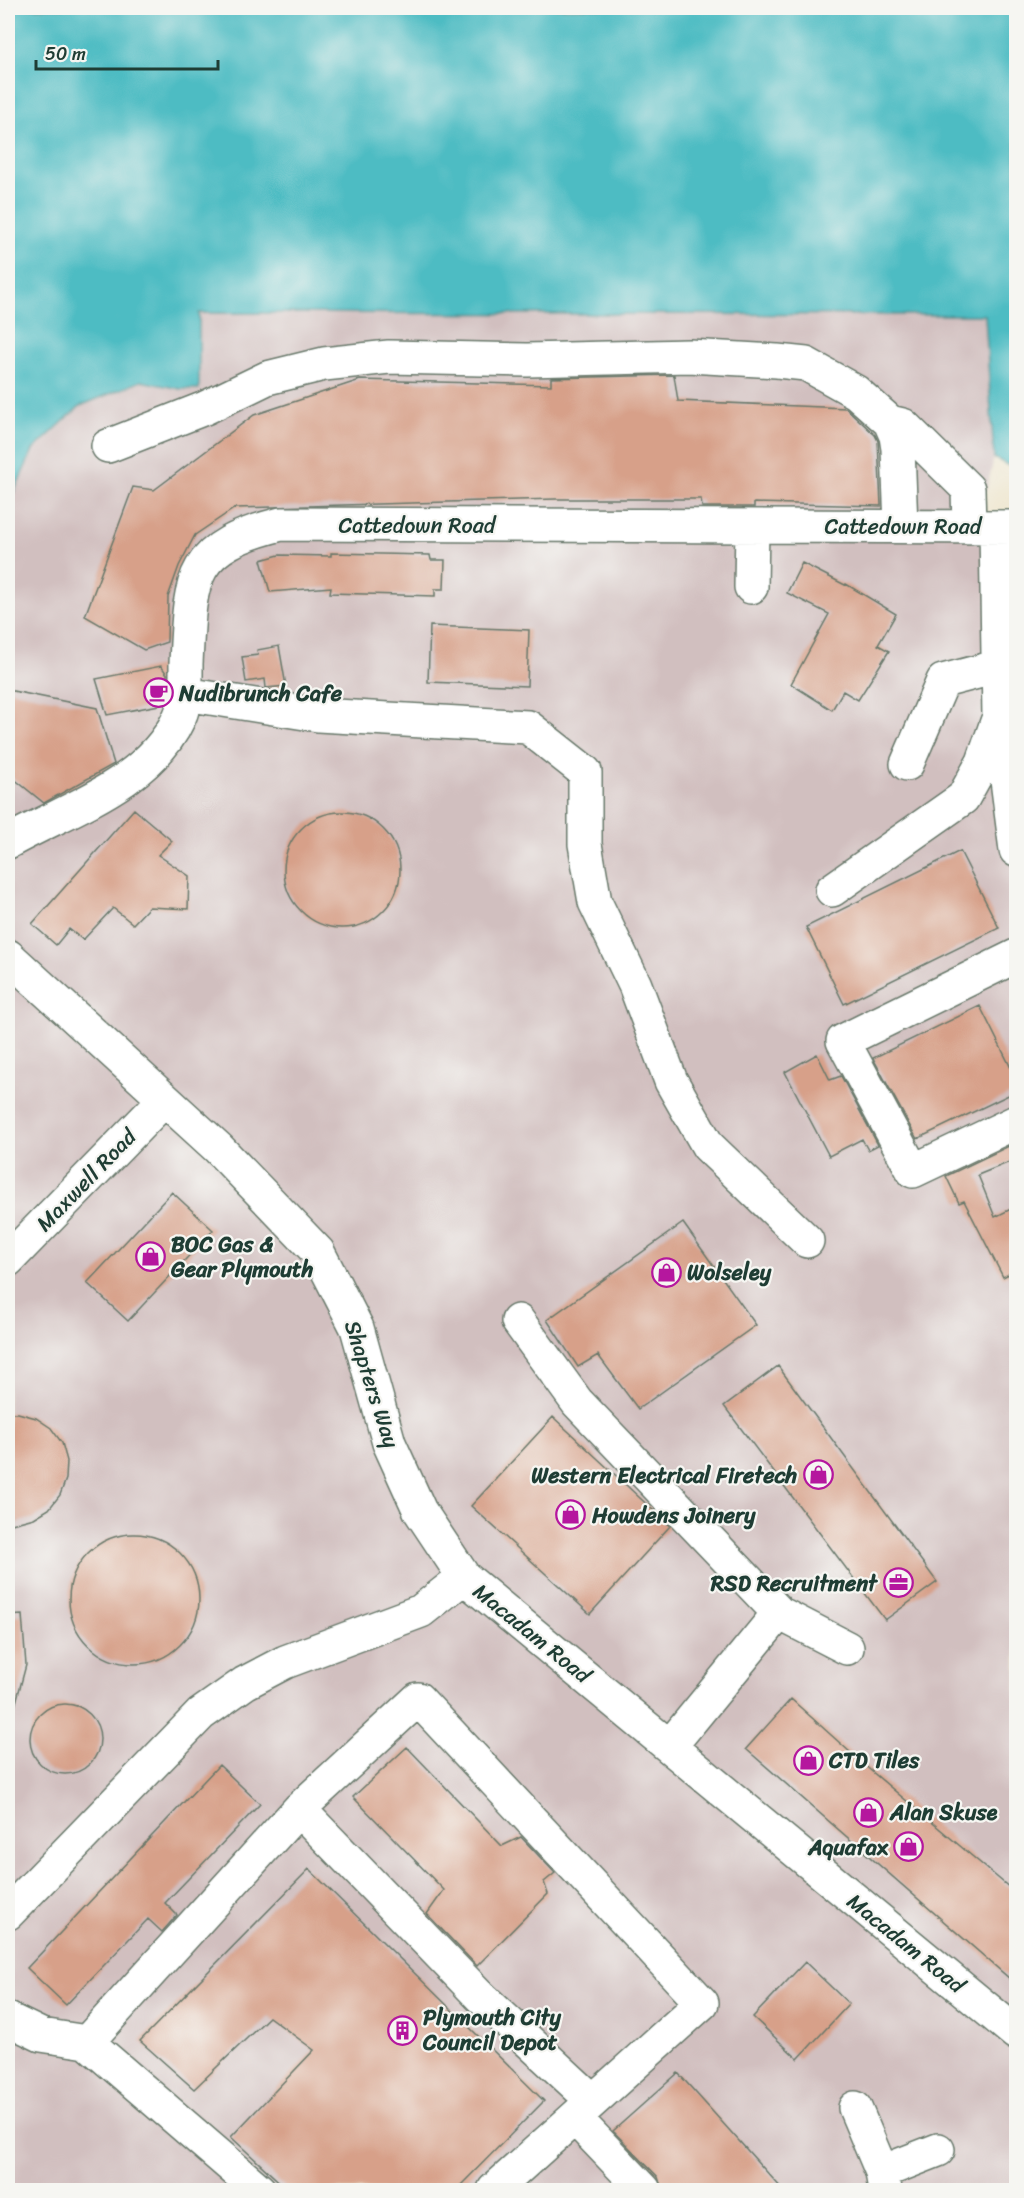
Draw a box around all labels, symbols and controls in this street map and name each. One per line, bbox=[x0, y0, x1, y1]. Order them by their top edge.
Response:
scale bar bbox=[36, 33, 218, 71]
text: 50 m bbox=[45, 38, 86, 70]
street label: Cattedown Road bbox=[339, 506, 497, 545]
street label: Cattedown Road bbox=[825, 507, 983, 546]
place label: Nudibrunch Cafe bbox=[178, 674, 343, 713]
cafe icon: Nudibrunch Cafe bbox=[142, 677, 174, 709]
street label: Maxwell Road bbox=[26, 1118, 147, 1241]
place label: BOC Gas & Gear Plymouth bbox=[170, 1225, 314, 1289]
shop icon: BOC Gas & Gear Plymouth bbox=[134, 1241, 166, 1273]
place label: Wolseley bbox=[687, 1253, 772, 1292]
shop icon: Wolseley bbox=[650, 1256, 682, 1288]
street label: Shapters Way bbox=[333, 1315, 411, 1454]
place label: Western Electrical Firetech bbox=[531, 1456, 797, 1495]
shop icon: Western Electrical Firetech bbox=[802, 1459, 834, 1491]
place label: Howdens Joinery bbox=[591, 1496, 756, 1535]
shop icon: Howdens Joinery bbox=[555, 1499, 587, 1531]
place label: RSD Recruitment bbox=[710, 1564, 878, 1603]
office icon: RSD Recruitment bbox=[882, 1567, 914, 1599]
street label: Macadam Road bbox=[464, 1573, 601, 1694]
place label: CTD Tiles bbox=[828, 1741, 920, 1780]
shop icon: CTD Tiles bbox=[792, 1744, 824, 1776]
place label: Alan Skuse bbox=[889, 1793, 998, 1832]
shop icon: Alan Skuse bbox=[853, 1796, 885, 1828]
place label: Aquafax bbox=[807, 1828, 889, 1867]
shop icon: Aquafax bbox=[893, 1831, 925, 1863]
street label: Macadam Road bbox=[838, 1883, 975, 2004]
place label: Plymouth City Council Depot bbox=[422, 1998, 561, 2062]
building icon: Plymouth City Council Depot bbox=[386, 2014, 418, 2046]

